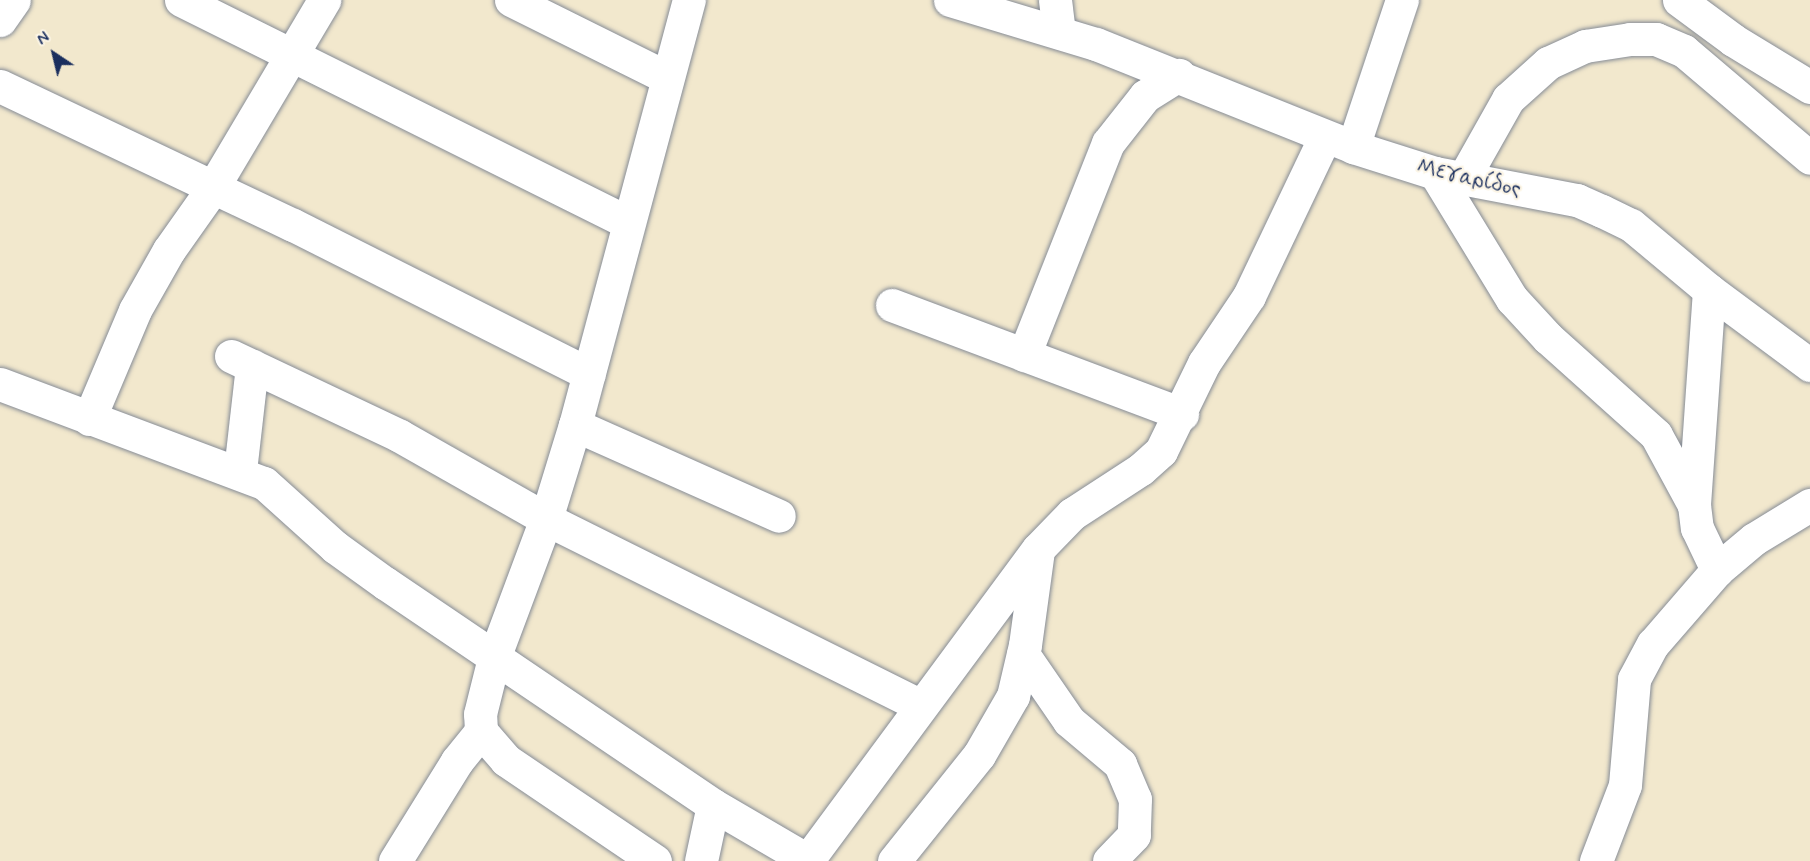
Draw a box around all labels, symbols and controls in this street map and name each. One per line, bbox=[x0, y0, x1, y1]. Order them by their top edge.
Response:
north arrow bbox=[24, 24, 84, 84]
text: N bbox=[33, 27, 54, 51]
street label: Μεγαρίδος bbox=[1415, 154, 1523, 202]

